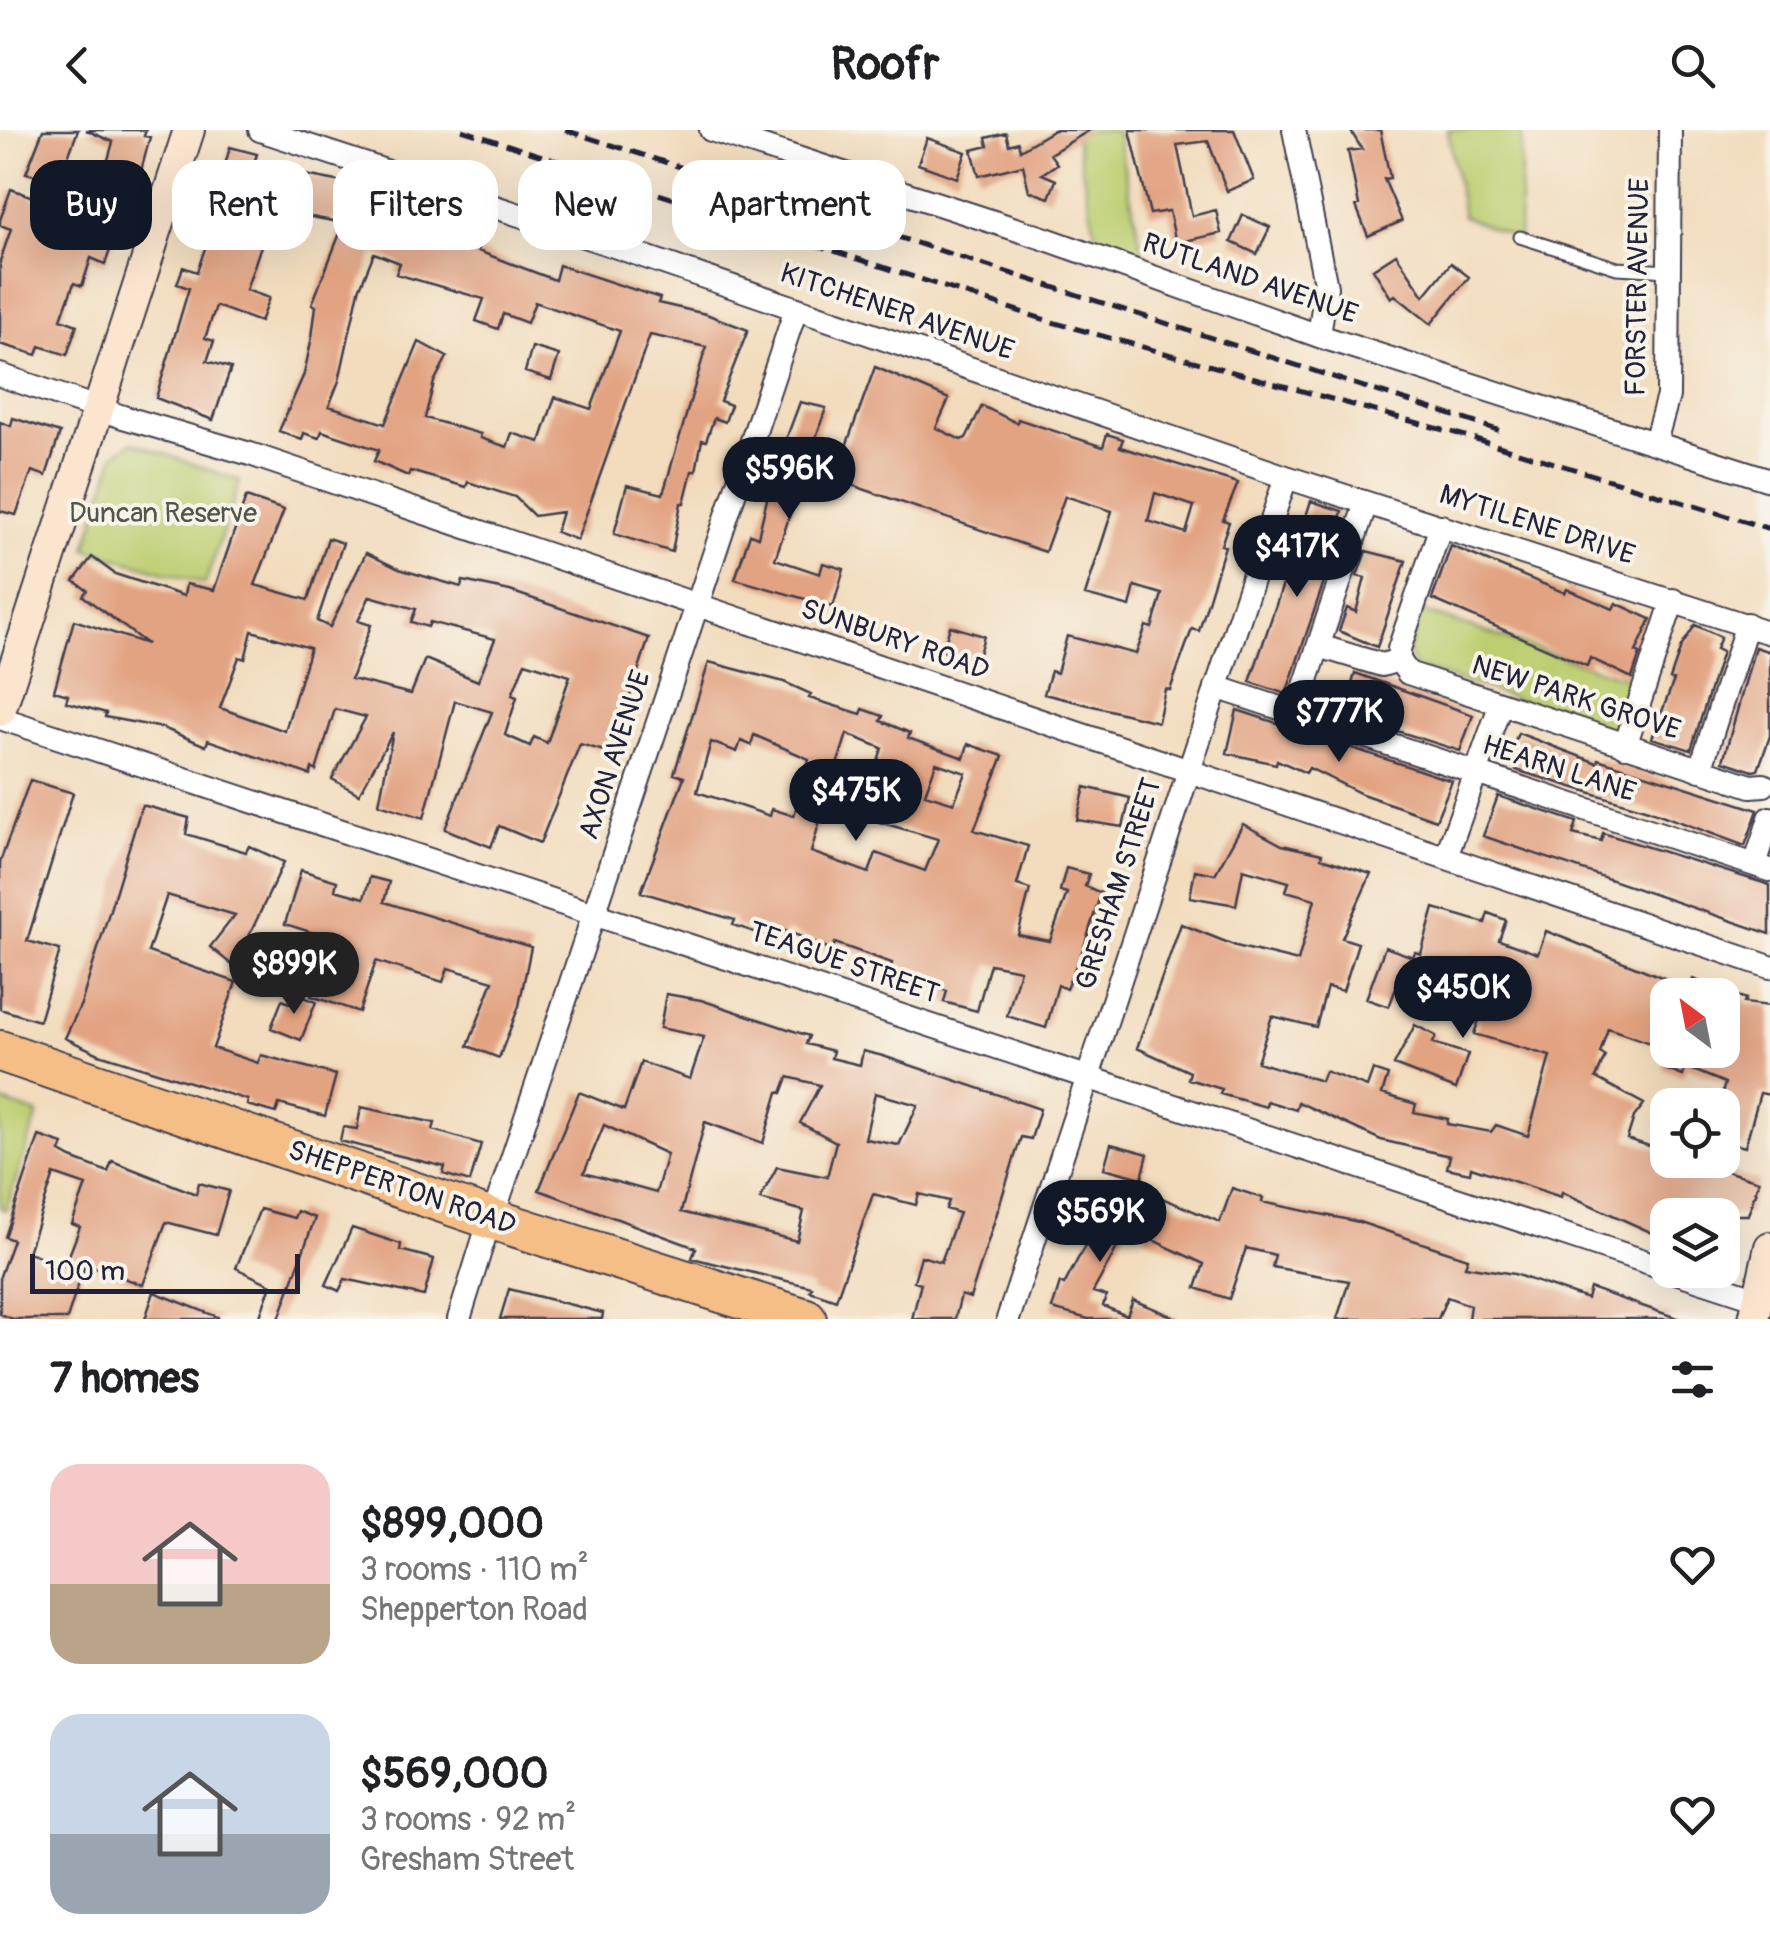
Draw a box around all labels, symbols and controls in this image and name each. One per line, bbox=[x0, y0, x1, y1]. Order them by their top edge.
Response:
text: Roofr bbox=[831, 37, 939, 93]
icon: back bbox=[50, 38, 105, 93]
icon: search bbox=[1665, 38, 1720, 93]
chip: Buy bbox=[30, 160, 152, 250]
chip: Rent bbox=[172, 160, 313, 250]
chip: Filters bbox=[333, 160, 498, 250]
chip: New bbox=[518, 160, 652, 250]
chip: Apartment bbox=[672, 160, 906, 250]
street label: FORSTER AVENUE bbox=[1619, 178, 1657, 396]
street label: RUTLAND AVENUE bbox=[1138, 226, 1362, 332]
street label: KITCHENER AVENUE bbox=[776, 256, 1018, 368]
pin: $596K bbox=[719, 437, 859, 522]
text: $596K bbox=[744, 449, 834, 489]
street label: MYTILENE DRIVE bbox=[1435, 477, 1639, 573]
park label: Duncan Reserve bbox=[69, 496, 257, 531]
pin: $417K bbox=[1227, 515, 1367, 600]
text: $417K bbox=[1255, 527, 1339, 567]
street label: SUNBURY ROAD bbox=[796, 591, 994, 689]
street label: NEW PARK GROVE bbox=[1467, 648, 1685, 748]
street label: AXON AVENUE bbox=[571, 666, 659, 844]
pin: $777K bbox=[1269, 680, 1409, 765]
text: $777K bbox=[1295, 692, 1383, 732]
street label: HEARN LANE bbox=[1478, 728, 1640, 810]
pin: $475K bbox=[786, 759, 926, 844]
text: $475K bbox=[811, 771, 901, 811]
street label: GRESHAM STREET bbox=[1068, 774, 1170, 994]
street label: TEAGUE STREET bbox=[744, 914, 944, 1012]
pin: $899K bbox=[224, 932, 364, 1017]
text: $899K bbox=[251, 944, 337, 984]
pin: $450K bbox=[1393, 956, 1533, 1041]
text: $450K bbox=[1416, 968, 1510, 1008]
north arrow bbox=[1650, 978, 1740, 1068]
map controls bbox=[1650, 978, 1740, 1288]
button: locate bbox=[1650, 1088, 1740, 1178]
street label: SHEPPERTON ROAD bbox=[284, 1133, 520, 1243]
pin: $569K bbox=[1030, 1180, 1170, 1265]
text: $569K bbox=[1055, 1192, 1145, 1232]
button: layers bbox=[1650, 1198, 1740, 1288]
scale bar bbox=[30, 1249, 300, 1294]
text: 100 m bbox=[45, 1254, 125, 1289]
icon: filters bbox=[1665, 1352, 1720, 1407]
text: 7 homes bbox=[50, 1353, 199, 1405]
text: $899,000 bbox=[360, 1498, 544, 1550]
icon: home bbox=[130, 1504, 250, 1624]
icon: heart bbox=[1665, 1537, 1720, 1592]
text: 3 rooms · 110 m² bbox=[360, 1550, 589, 1590]
text: Shepperton Road bbox=[360, 1590, 588, 1630]
text: $569,000 bbox=[360, 1748, 548, 1800]
icon: home bbox=[130, 1754, 250, 1874]
icon: heart bbox=[1665, 1787, 1720, 1842]
text: 3 rooms · 92 m² bbox=[360, 1800, 576, 1840]
text: Gresham Street bbox=[360, 1840, 574, 1880]

